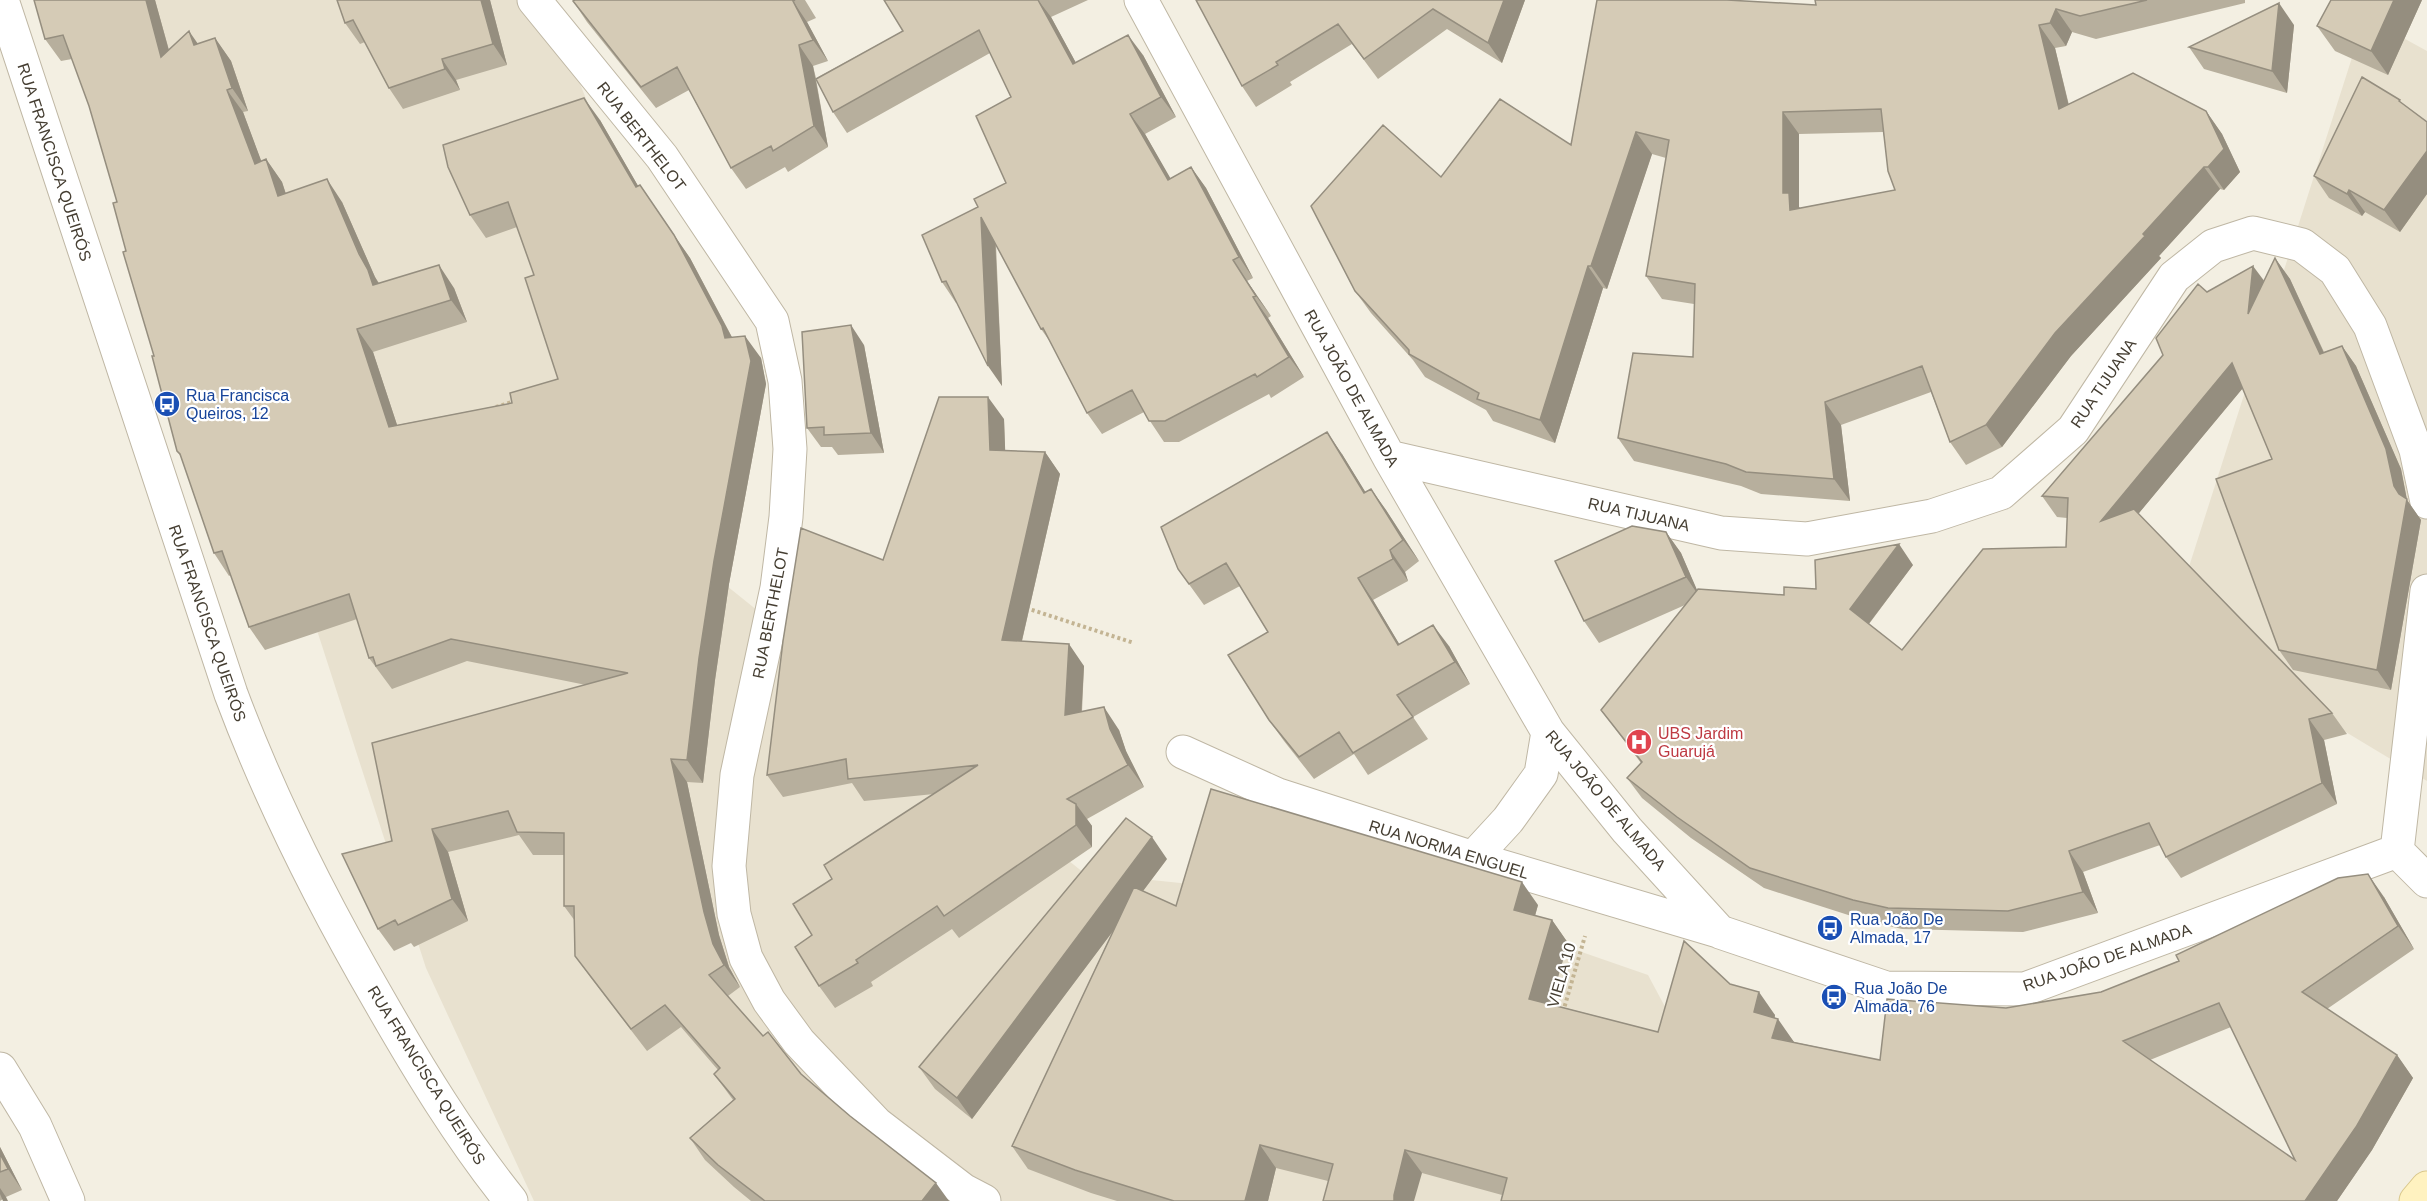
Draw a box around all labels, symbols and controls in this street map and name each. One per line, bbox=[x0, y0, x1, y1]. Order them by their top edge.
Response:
street label: RUA FRANCISCA QUEIRÓS bbox=[14, 61, 96, 263]
street label: RUA BERTHELOT bbox=[594, 79, 689, 194]
street label: RUA JOÃO DE ALMADA bbox=[1301, 306, 1404, 470]
street label: RUA TIJUANA bbox=[2067, 335, 2140, 431]
place label: Rua Francisca Queiros, 12 bbox=[186, 387, 289, 422]
bus stop icon: Rua Francisca Queiros, 12 bbox=[152, 389, 182, 419]
street label: RUA TIJUANA bbox=[1586, 495, 1692, 535]
street label: RUA FRANCISCA QUEIRÓS bbox=[166, 522, 250, 724]
street label: RUA BERTHELOT bbox=[749, 546, 792, 680]
place label: UBS Jardim Guarujá bbox=[1658, 725, 1743, 760]
street label: RUA JOÃO DE ALMADA bbox=[1542, 726, 1671, 874]
hospital icon: UBS Jardim Guarujá bbox=[1624, 727, 1654, 757]
street label: RUA NORMA ENGUEL bbox=[1367, 817, 1531, 882]
place label: Rua João De Almada, 17 bbox=[1850, 911, 1943, 946]
bus stop icon: Rua João De Almada, 17 bbox=[1815, 913, 1845, 943]
street label: RUA JOÃO DE ALMADA bbox=[2020, 919, 2194, 994]
street label: VIELA 10 bbox=[1544, 941, 1579, 1010]
place label: Rua João De Almada, 76 bbox=[1854, 980, 1947, 1015]
street label: RUA FRANCISCA QUEIRÓS bbox=[364, 982, 490, 1168]
bus stop icon: Rua João De Almada, 76 bbox=[1819, 982, 1849, 1012]

